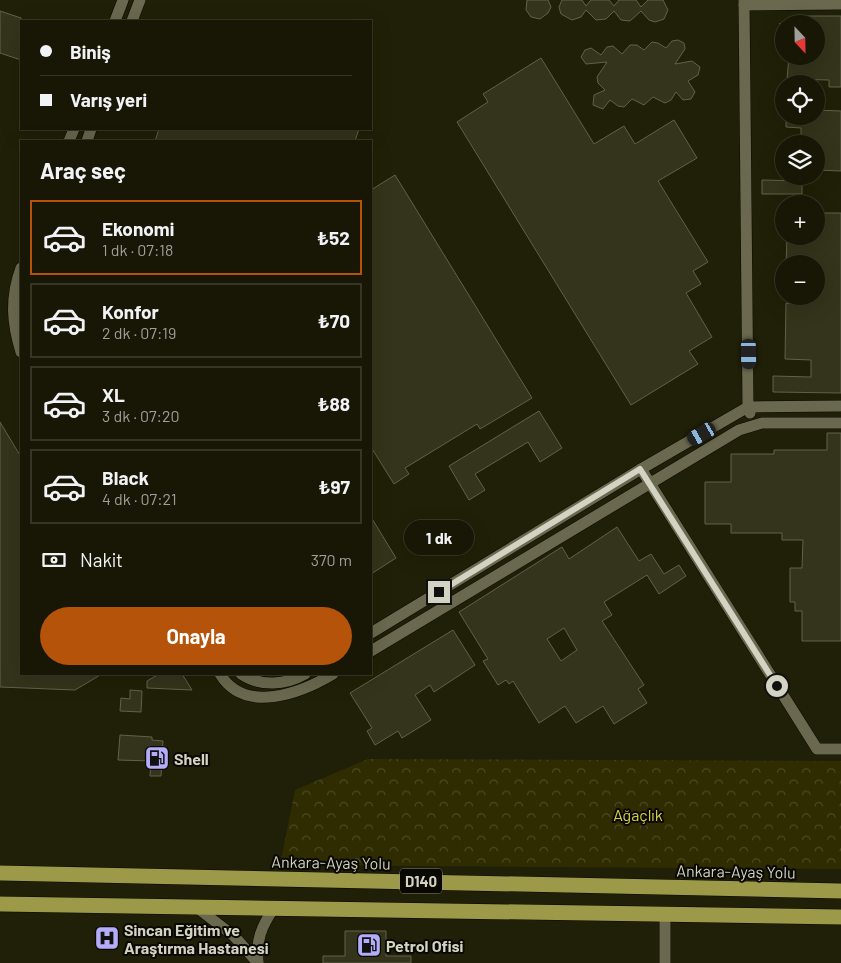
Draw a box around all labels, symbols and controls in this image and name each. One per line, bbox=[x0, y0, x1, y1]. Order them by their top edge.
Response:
north arrow bbox=[775, 15, 825, 65]
map controls bbox=[775, 15, 825, 305]
text: Biniş bbox=[70, 40, 111, 63]
button: locate bbox=[775, 75, 825, 125]
text: Varış yeri bbox=[70, 88, 147, 111]
button: layers bbox=[775, 135, 825, 185]
text: Araç seç bbox=[40, 157, 126, 183]
button: + bbox=[775, 195, 825, 245]
icon: car bbox=[42, 215, 87, 260]
text: Ekonomi bbox=[102, 217, 174, 240]
text: ₺52 bbox=[317, 226, 350, 249]
text: 1 dk · 07:18 bbox=[102, 240, 173, 259]
button: − bbox=[775, 255, 825, 305]
icon: car bbox=[42, 298, 87, 343]
text: Konfor bbox=[102, 300, 159, 323]
text: ₺70 bbox=[317, 309, 350, 332]
text: 2 dk · 07:19 bbox=[102, 323, 176, 342]
car bbox=[741, 339, 756, 369]
icon: car bbox=[42, 381, 87, 426]
text: XL bbox=[102, 383, 125, 406]
text: ₺88 bbox=[317, 392, 350, 415]
text: 3 dk · 07:20 bbox=[102, 406, 180, 425]
car bbox=[685, 420, 718, 448]
icon: car bbox=[42, 464, 87, 509]
text: Black bbox=[102, 466, 149, 489]
text: ₺97 bbox=[318, 475, 350, 498]
text: 4 dk · 07:21 bbox=[102, 489, 177, 508]
callout: 1 dk bbox=[404, 520, 474, 554]
text: 1 dk bbox=[426, 528, 452, 547]
icon: cash bbox=[40, 546, 68, 574]
text: Nakit bbox=[80, 548, 123, 571]
text: 370 m bbox=[311, 550, 352, 569]
route end bbox=[428, 581, 450, 603]
button: Onayla bbox=[40, 607, 352, 665]
route start bbox=[766, 675, 788, 697]
fuel station icon: Shell bbox=[144, 745, 170, 771]
place label: Shell bbox=[174, 749, 209, 768]
park label: Ağaçlık bbox=[613, 805, 663, 824]
street label: Ankara-Ayaş Yolu bbox=[271, 851, 391, 873]
street label: Ankara-Ayaş Yolu bbox=[676, 860, 796, 882]
road number: D140 bbox=[400, 868, 442, 894]
place label: Sincan Eğitim ve Araştırma Hastanesi bbox=[124, 920, 269, 957]
hospital icon: Sincan Eğitim ve Araştırma Hastanesi bbox=[94, 925, 120, 951]
fuel station icon: Petrol Ofisi bbox=[356, 932, 382, 958]
place label: Petrol Ofisi bbox=[386, 936, 464, 955]

